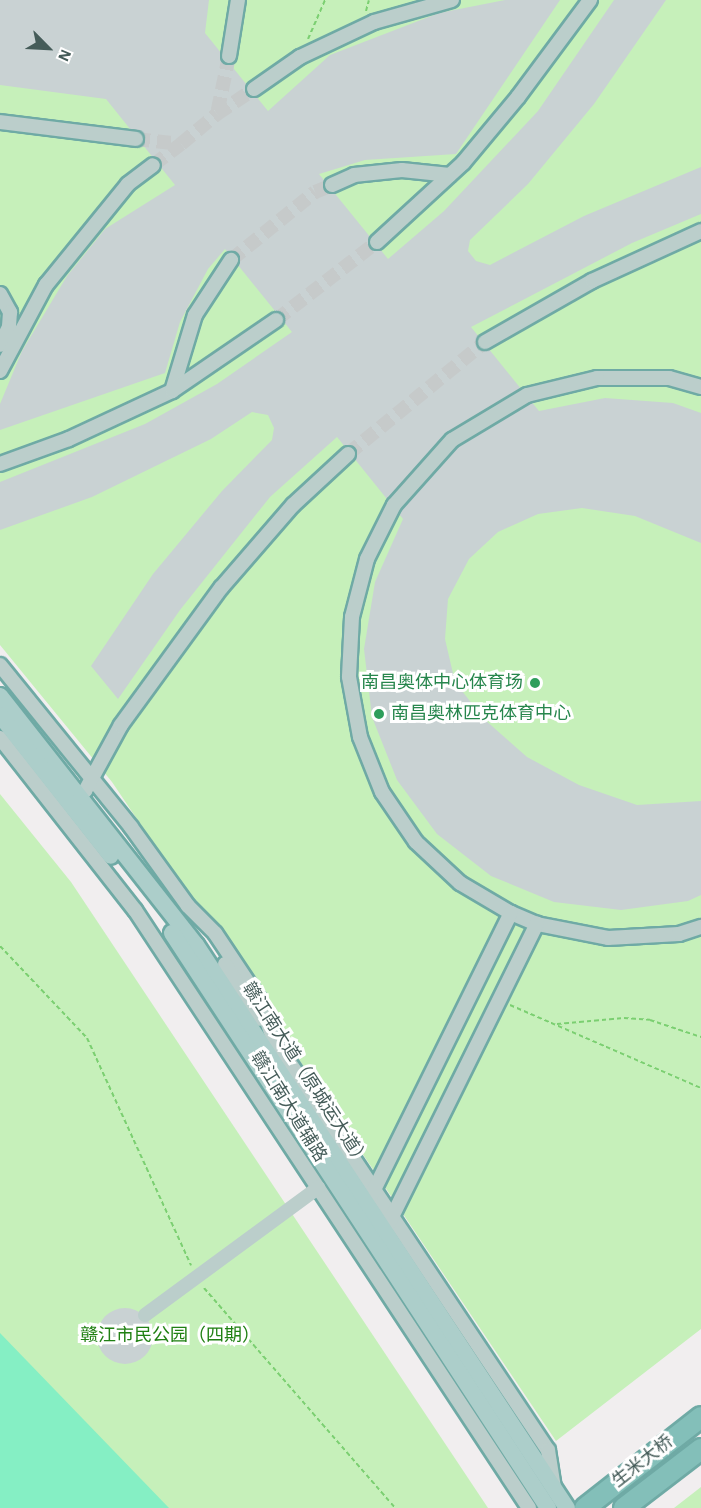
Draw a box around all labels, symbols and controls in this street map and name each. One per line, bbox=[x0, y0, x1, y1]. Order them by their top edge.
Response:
north arrow bbox=[18, 18, 78, 78]
text: N bbox=[55, 47, 74, 64]
place label: 南昌奥体中心体育场 bbox=[361, 672, 523, 694]
marker: 南昌奥体中心体育场 bbox=[528, 676, 542, 690]
place label: 南昌奥林匹克体育中心 bbox=[391, 703, 571, 725]
marker: 南昌奥林匹克体育中心 bbox=[372, 707, 386, 721]
street label: 赣江南大道（原城运大道） bbox=[237, 979, 373, 1171]
street label: 赣江南大道辅路 bbox=[245, 1048, 331, 1166]
park label: 赣江市民公园（四期） bbox=[80, 1325, 260, 1347]
street label: 生米大桥 bbox=[608, 1431, 678, 1493]

